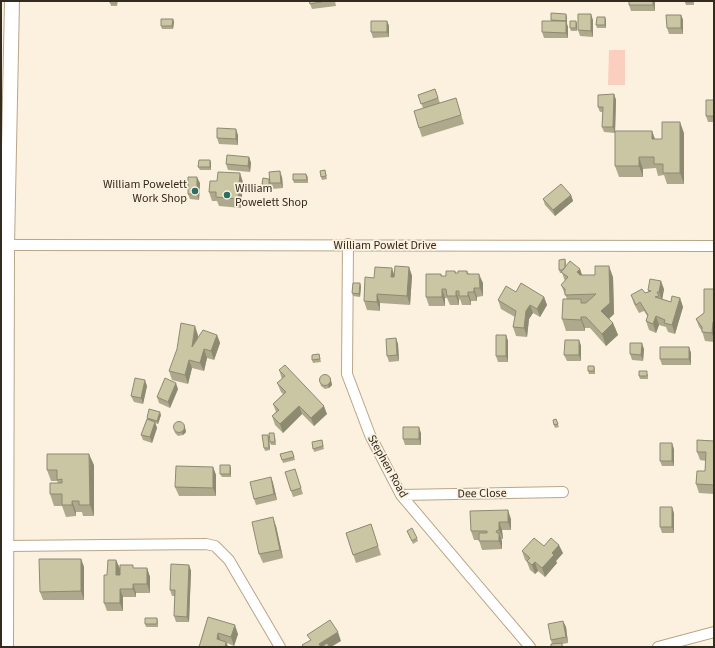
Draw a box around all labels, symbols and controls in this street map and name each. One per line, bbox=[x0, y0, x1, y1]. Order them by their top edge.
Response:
place label: William Powelett Work Shop bbox=[103, 176, 187, 207]
place label: William Powelett Shop bbox=[235, 180, 308, 211]
marker: William Powelett Work Shop bbox=[190, 186, 200, 196]
marker: William Powelett Shop bbox=[222, 190, 232, 200]
street label: William Powlet Drive bbox=[334, 237, 436, 254]
street label: Stephen Road bbox=[363, 432, 412, 501]
street label: Dee Close bbox=[457, 485, 507, 502]

